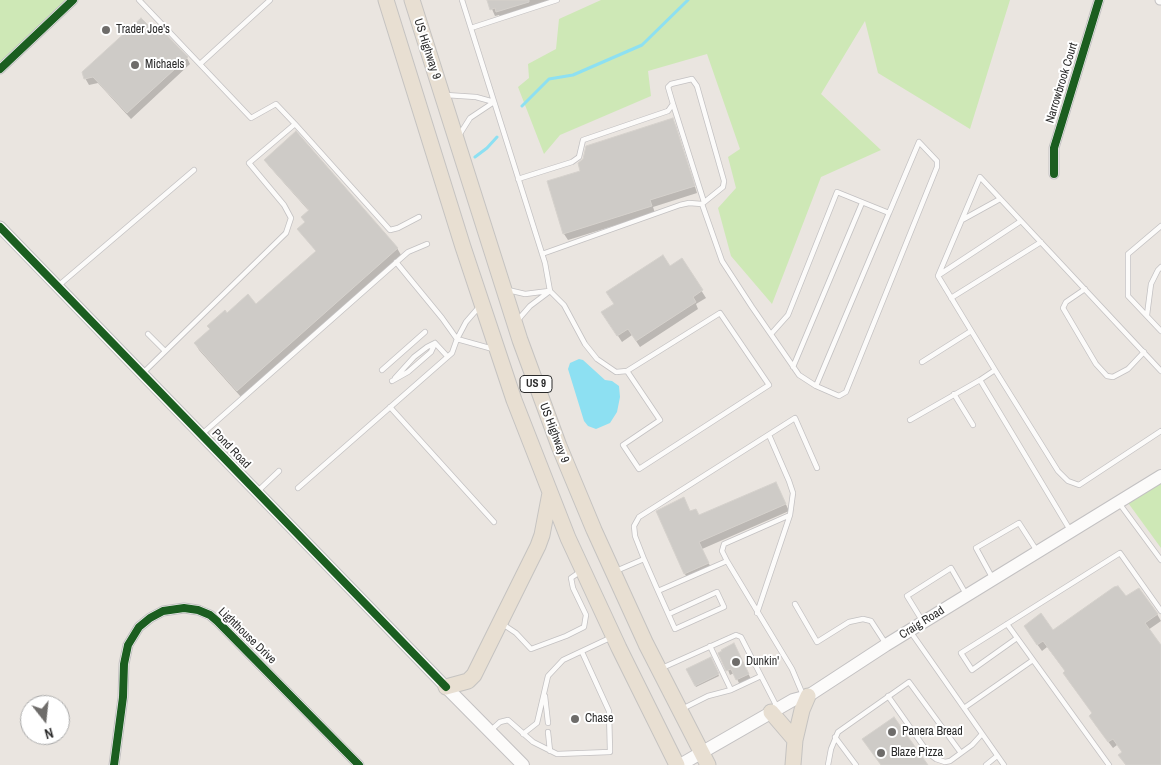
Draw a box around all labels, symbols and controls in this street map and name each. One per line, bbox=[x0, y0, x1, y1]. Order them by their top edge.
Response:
street label: US Highway 9 bbox=[410, 17, 444, 81]
place label: Trader Joe's bbox=[116, 23, 170, 37]
marker: Trader Joe's bbox=[100, 24, 112, 36]
street label: Narrowbrook Court bbox=[1043, 41, 1081, 125]
place label: Michaels bbox=[145, 58, 184, 72]
marker: Michaels bbox=[129, 59, 141, 71]
road number: US 9 bbox=[520, 376, 552, 392]
street label: US Highway 9 bbox=[536, 401, 572, 465]
street label: Pond Road bbox=[209, 426, 253, 472]
street label: Craig Road bbox=[897, 604, 947, 642]
street label: Lighthouse Drive bbox=[215, 605, 279, 667]
place label: Dunkin' bbox=[746, 655, 779, 669]
marker: Dunkin' bbox=[730, 656, 742, 668]
north arrow bbox=[20, 695, 70, 745]
place label: Chase bbox=[585, 712, 613, 726]
marker: Chase bbox=[569, 713, 581, 725]
text: N bbox=[42, 724, 55, 743]
place label: Panera Bread bbox=[902, 725, 963, 739]
marker: Panera Bread bbox=[886, 726, 898, 738]
place label: Blaze Pizza bbox=[891, 746, 943, 760]
marker: Blaze Pizza bbox=[875, 747, 887, 759]

